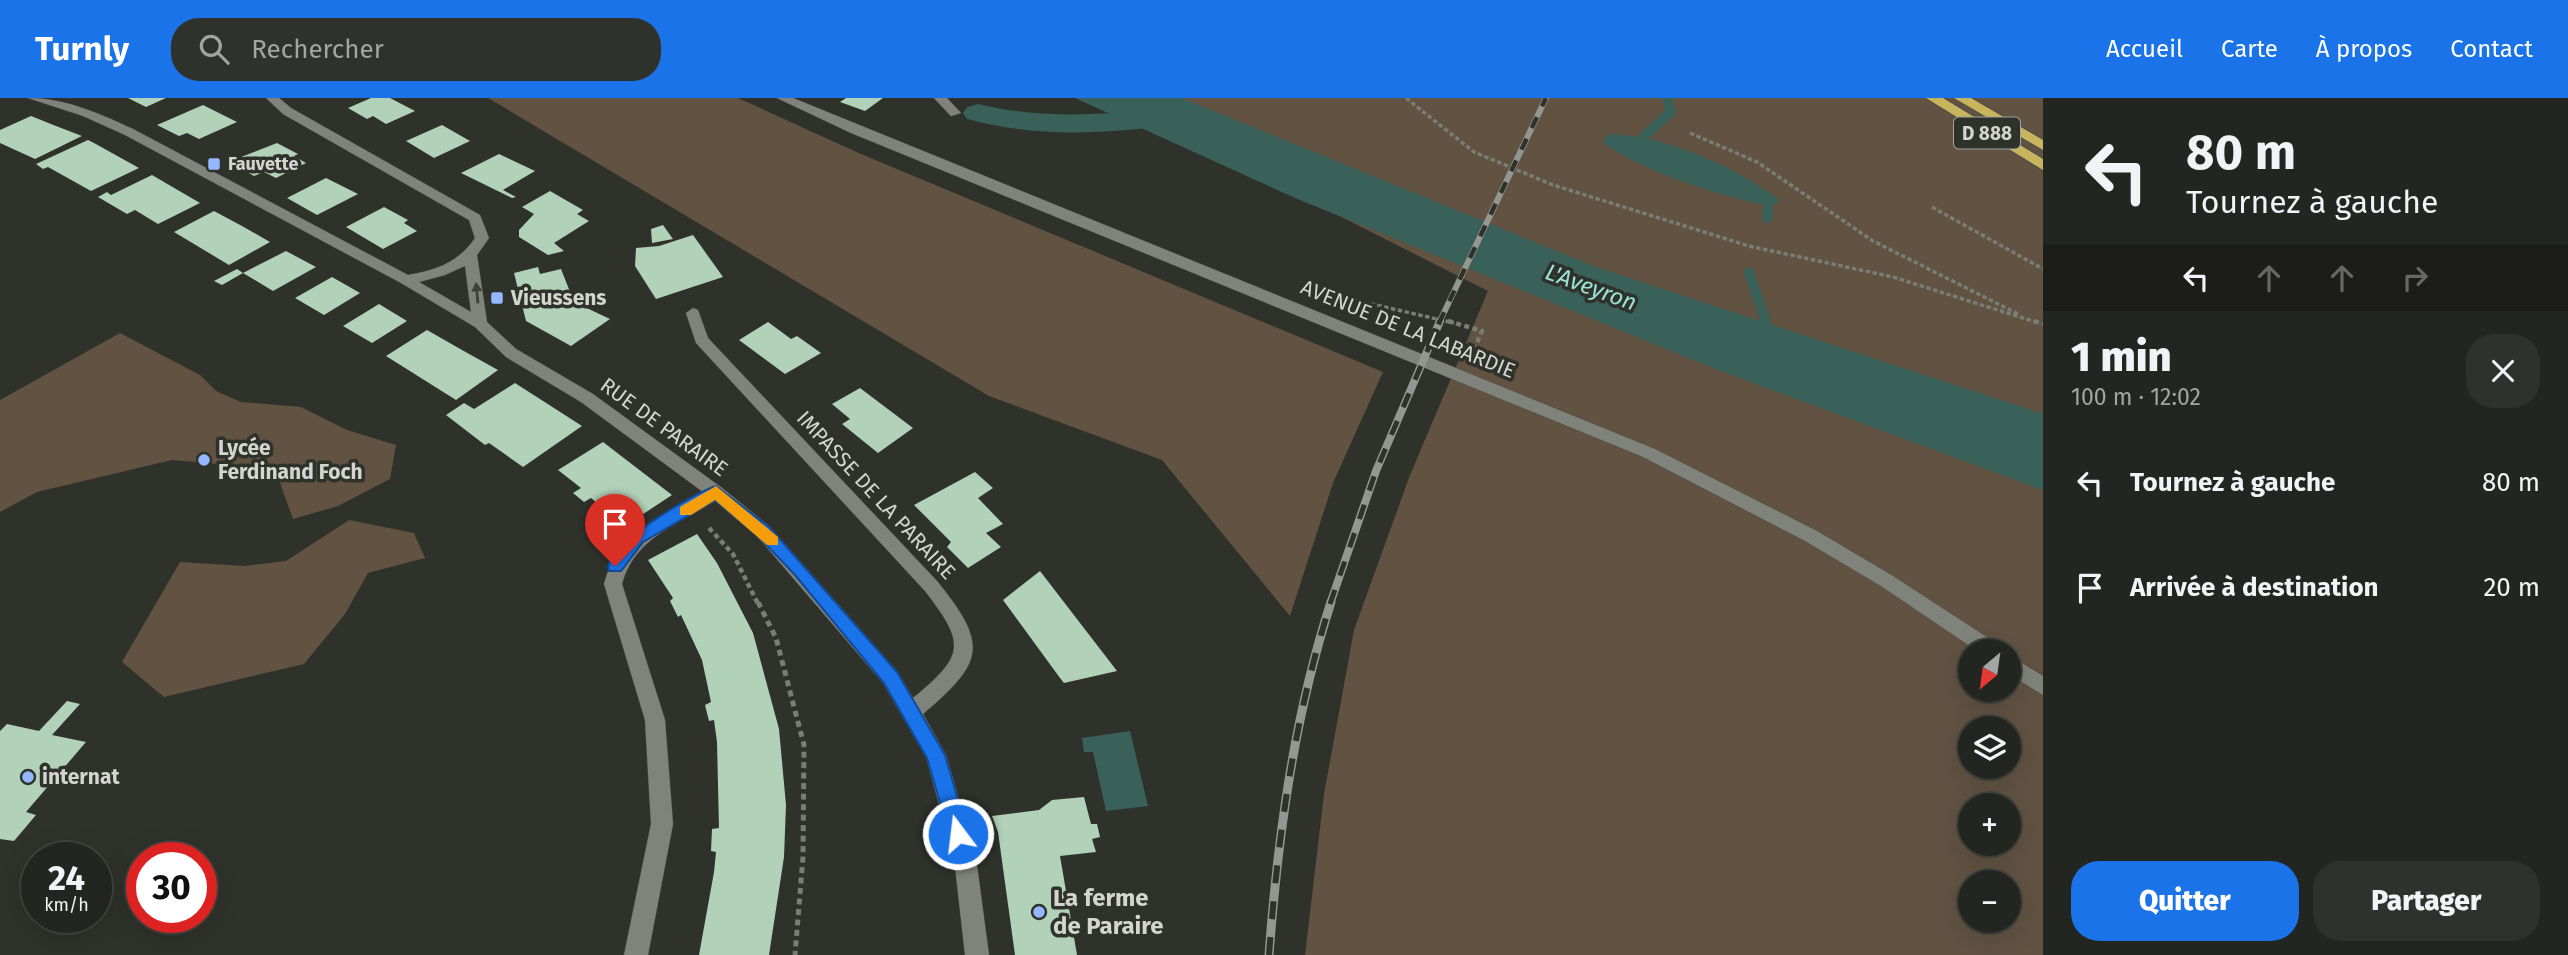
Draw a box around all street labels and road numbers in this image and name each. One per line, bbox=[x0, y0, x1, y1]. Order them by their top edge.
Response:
road number: D 888 bbox=[1954, 118, 2020, 148]
street label: AVENUE DE LA LABARDIE bbox=[1297, 274, 1519, 384]
street label: RUE DE PARAIRE bbox=[595, 372, 733, 482]
street label: IMPASSE DE LA PARAIRE bbox=[791, 405, 961, 585]

